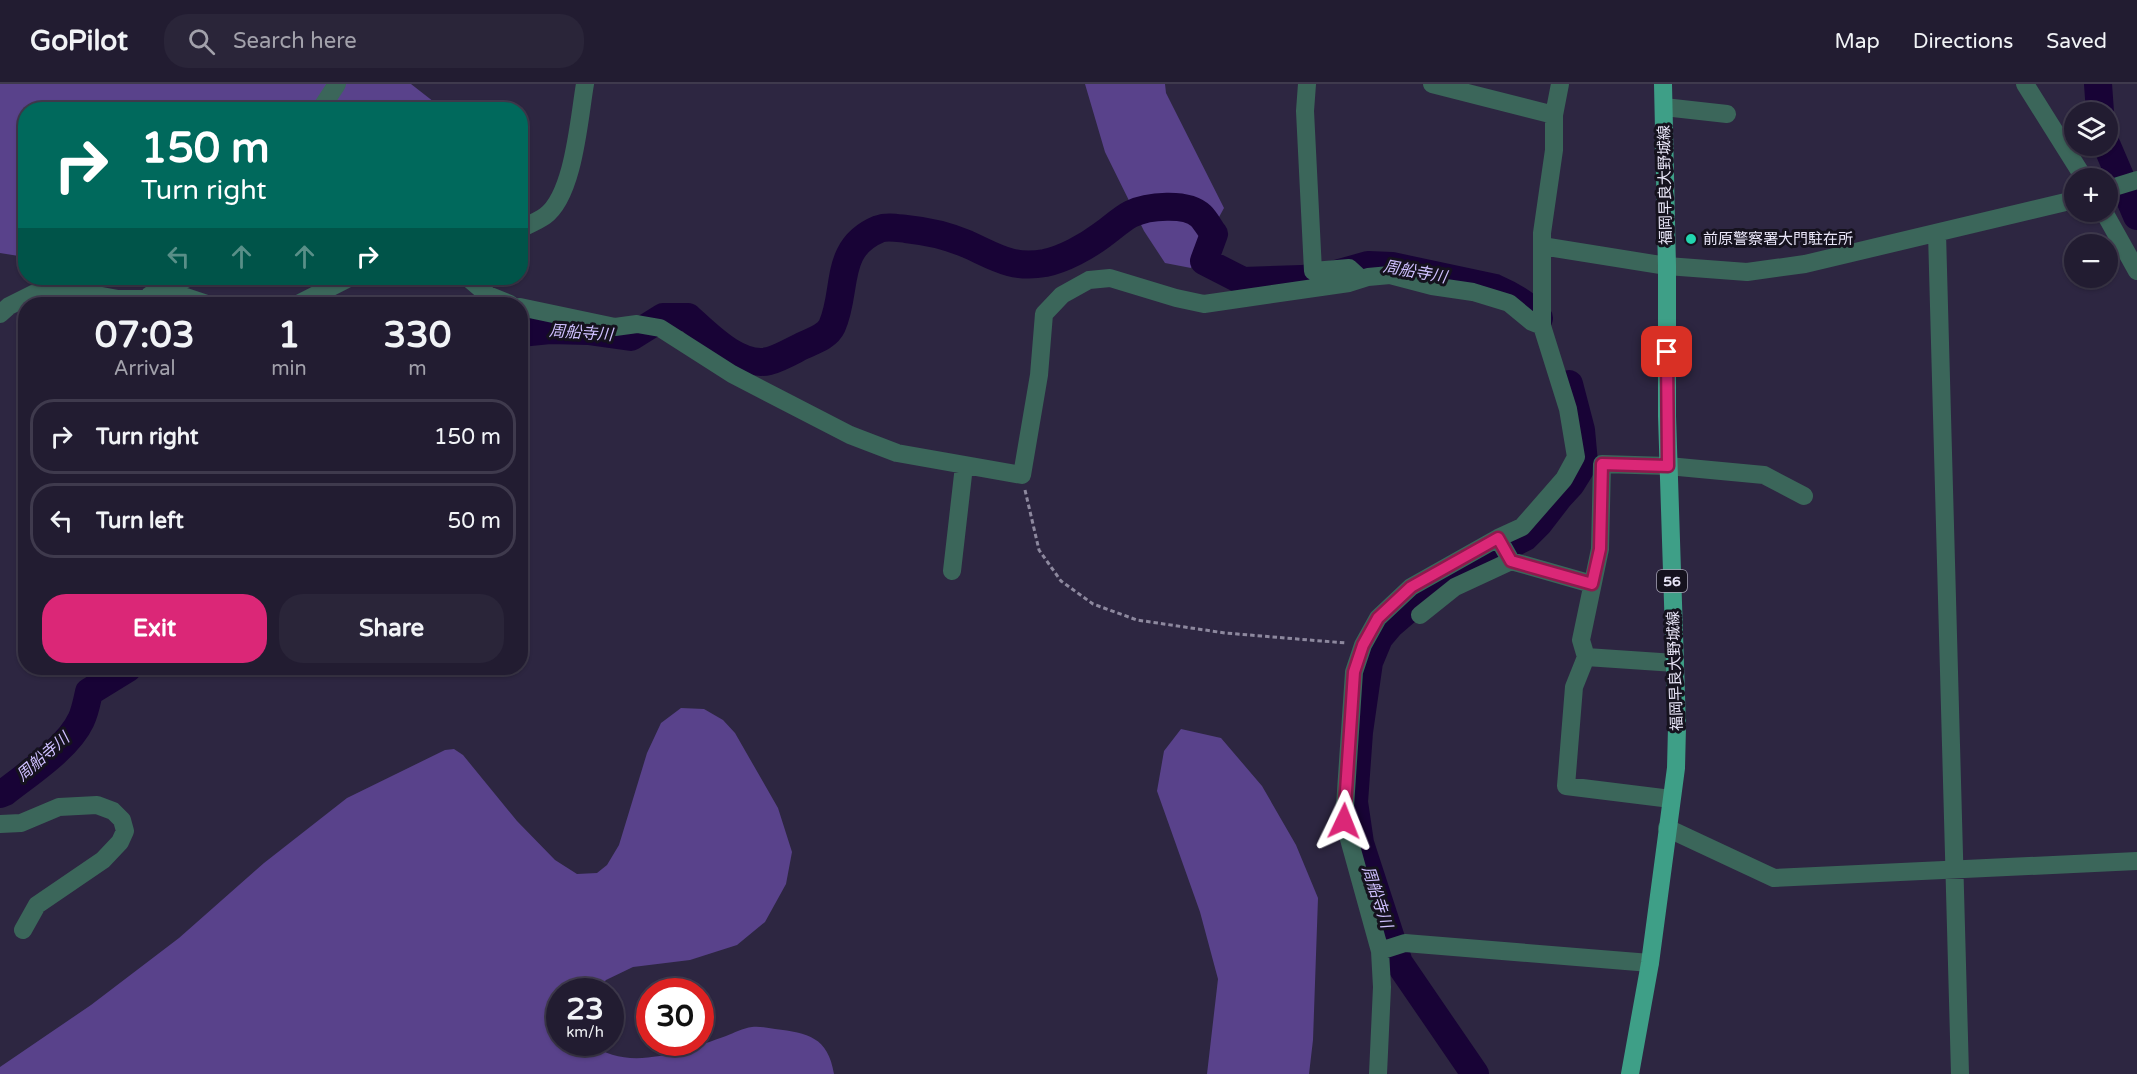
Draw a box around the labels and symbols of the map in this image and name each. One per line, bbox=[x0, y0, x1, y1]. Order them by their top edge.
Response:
street label: 福岡早良大野城線 bbox=[1655, 125, 1675, 245]
place label: 前原警察署大門駐在所 bbox=[1703, 230, 1853, 248]
marker: 前原警察署大門駐在所 bbox=[1684, 232, 1698, 246]
water label: 周船寺川 bbox=[1382, 257, 1450, 288]
water label: 周船寺川 bbox=[548, 321, 616, 345]
pin bbox=[1641, 326, 1692, 377]
road number: 56 bbox=[1657, 570, 1687, 592]
street label: 福岡早良大野城線 bbox=[1664, 611, 1686, 731]
water label: 周船寺川 bbox=[12, 727, 75, 786]
position arrow bbox=[1312, 789, 1376, 853]
water label: 周船寺川 bbox=[1358, 863, 1397, 932]
speed limit sign: 30 bbox=[636, 978, 714, 1056]

